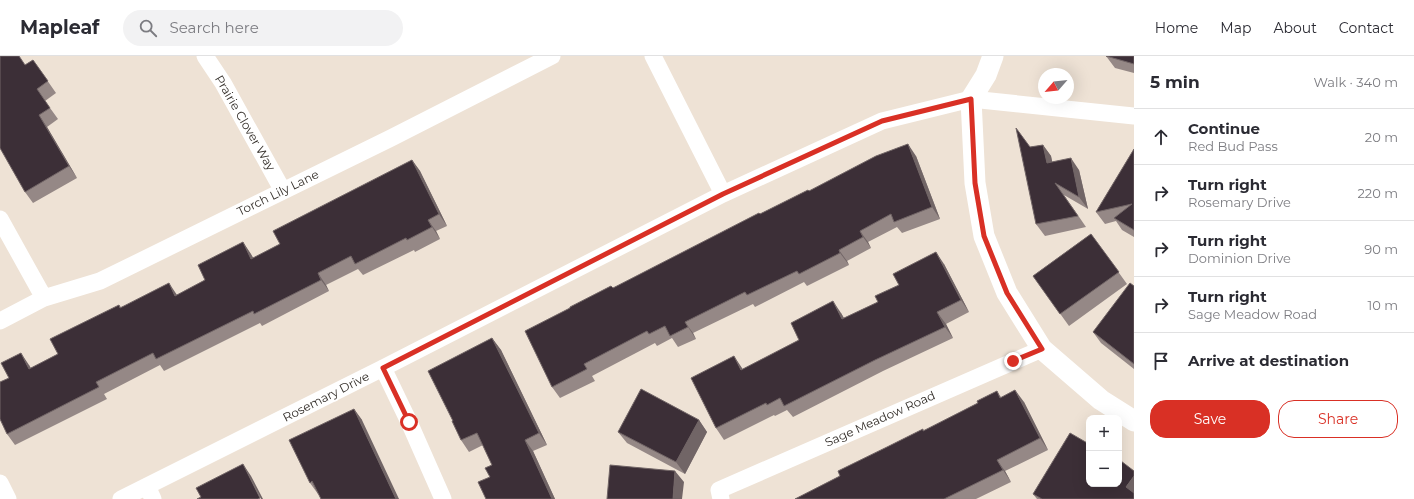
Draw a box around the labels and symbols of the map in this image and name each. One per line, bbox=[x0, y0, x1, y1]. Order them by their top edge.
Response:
north arrow bbox=[1038, 68, 1074, 104]
street label: Prairie Clover Way bbox=[212, 72, 279, 174]
street label: Torch Lily Lane bbox=[235, 166, 321, 219]
route end bbox=[1004, 352, 1022, 370]
street label: Rosemary Drive bbox=[280, 368, 371, 425]
street label: Sage Meadow Road bbox=[822, 387, 937, 450]
route start bbox=[400, 413, 418, 431]

